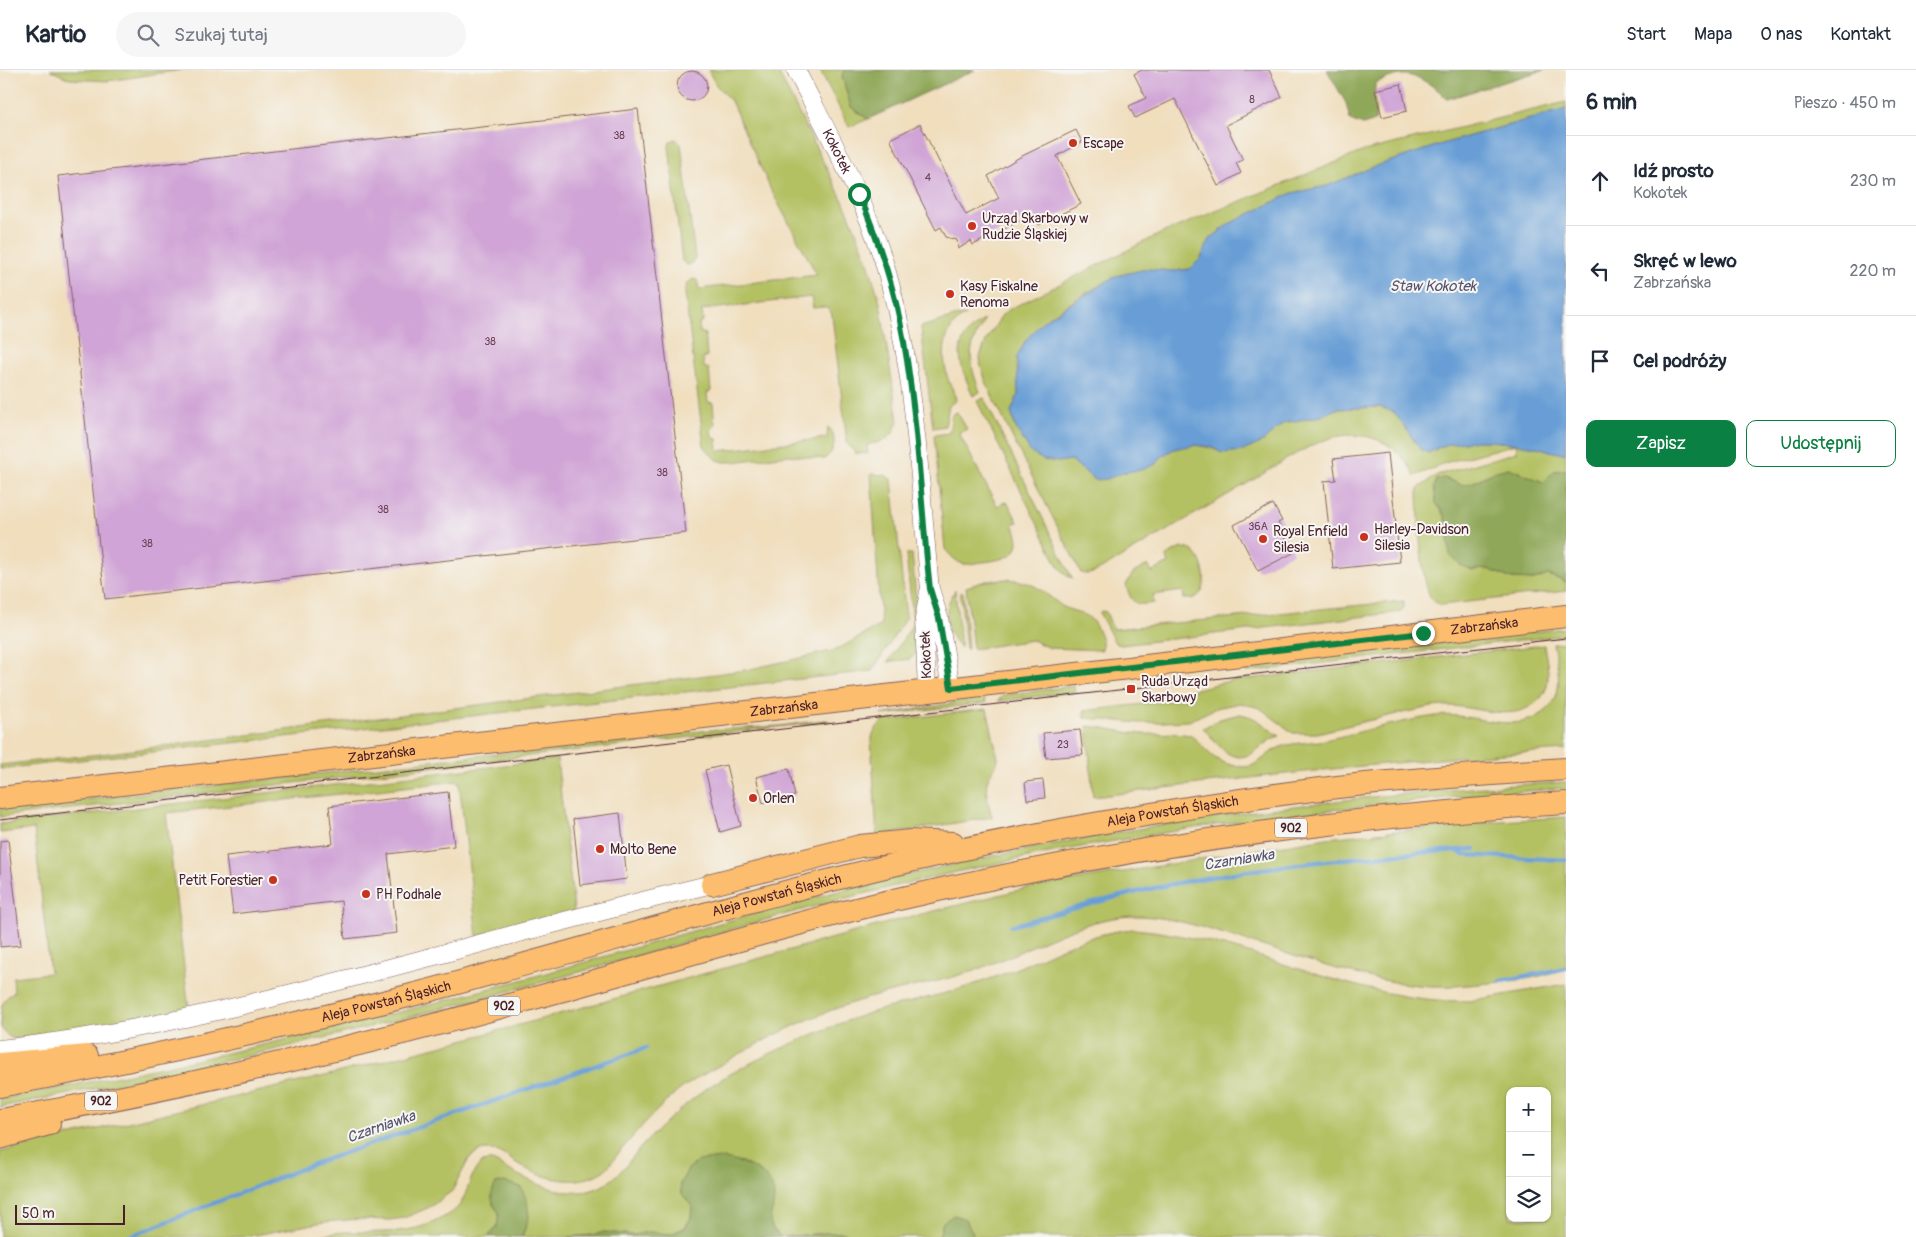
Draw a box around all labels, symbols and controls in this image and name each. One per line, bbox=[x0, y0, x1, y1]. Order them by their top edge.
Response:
search box bbox=[116, 12, 466, 57]
text: Kartio bbox=[25, 20, 86, 49]
icon: search bbox=[134, 21, 162, 49]
text: Szukaj tutaj bbox=[174, 23, 268, 47]
text: Start bbox=[1626, 23, 1666, 46]
text: Mapa bbox=[1694, 23, 1732, 46]
text: O nas bbox=[1760, 23, 1802, 46]
text: Kontakt bbox=[1830, 23, 1891, 46]
text: 6 min bbox=[1586, 89, 1637, 116]
house number: 8 bbox=[1249, 93, 1255, 106]
text: Pieszo · 450 m bbox=[1794, 93, 1896, 113]
street label: Kokotek bbox=[819, 126, 856, 176]
house number: 38 bbox=[613, 129, 625, 142]
place label: Escape bbox=[1083, 135, 1124, 152]
marker: Escape bbox=[1067, 137, 1079, 149]
text: Idź prosto bbox=[1633, 159, 1714, 183]
icon: ahead bbox=[1586, 167, 1614, 195]
house number: 4 bbox=[925, 171, 932, 184]
text: 230 m bbox=[1850, 171, 1896, 191]
route start bbox=[848, 183, 871, 206]
text: Kokotek bbox=[1633, 183, 1688, 203]
place label: Urząd Skarbowy w Rudzie Śląskiej bbox=[982, 210, 1089, 243]
marker: Urząd Skarbowy w Rudzie Śląskiej bbox=[966, 220, 978, 232]
text: Skręć w lewo bbox=[1633, 249, 1737, 273]
icon: left bbox=[1586, 257, 1614, 285]
text: 220 m bbox=[1850, 261, 1896, 281]
text: Zabrzańska bbox=[1633, 273, 1711, 293]
water label: Staw Kokotek bbox=[1390, 277, 1478, 296]
place label: Kasy Fiskalne Renoma bbox=[960, 278, 1038, 311]
marker: Kasy Fiskalne Renoma bbox=[944, 288, 956, 300]
house number: 38 bbox=[484, 335, 496, 348]
icon: arrive bbox=[1586, 347, 1614, 375]
text: Cel podróży bbox=[1633, 349, 1726, 373]
button: Zapisz bbox=[1586, 420, 1736, 467]
button: Udostępnij bbox=[1746, 420, 1896, 467]
house number: 38 bbox=[656, 466, 668, 479]
house number: 38 bbox=[377, 503, 389, 516]
house number: 36A bbox=[1248, 520, 1268, 533]
place label: Harley-Davidson Silesia bbox=[1374, 521, 1469, 554]
place label: Royal Enfield Silesia bbox=[1273, 523, 1348, 556]
marker: Harley-Davidson Silesia bbox=[1358, 531, 1370, 543]
marker: Royal Enfield Silesia bbox=[1257, 533, 1269, 545]
house number: 38 bbox=[141, 537, 153, 550]
street label: Zabrzańska bbox=[1449, 613, 1519, 638]
route end bbox=[1412, 622, 1435, 645]
street label: Kokotek bbox=[917, 631, 935, 679]
place label: Ruda Urząd Skarbowy bbox=[1141, 673, 1208, 706]
marker: Ruda Urząd Skarbowy bbox=[1125, 683, 1137, 695]
street label: Zabrzańska bbox=[749, 695, 819, 720]
house number: 23 bbox=[1057, 738, 1069, 751]
street label: Zabrzańska bbox=[346, 742, 416, 766]
place label: Orlen bbox=[763, 790, 795, 807]
marker: Orlen bbox=[747, 792, 759, 804]
street label: Aleja Powstań Śląskich bbox=[1105, 792, 1240, 830]
road number: 902 bbox=[1275, 818, 1307, 838]
place label: Molto Bene bbox=[610, 841, 677, 858]
marker: Molto Bene bbox=[594, 843, 606, 855]
water label: Czarniawka bbox=[1203, 845, 1277, 875]
street label: Aleja Powstań Śląskich bbox=[710, 869, 843, 920]
place label: Petit Forestier bbox=[178, 872, 263, 889]
marker: Petit Forestier bbox=[267, 874, 279, 886]
place label: PH Podhale bbox=[376, 886, 441, 903]
marker: PH Podhale bbox=[360, 888, 372, 900]
street label: Aleja Powstań Śląskich bbox=[319, 977, 453, 1026]
road number: 902 bbox=[488, 996, 520, 1016]
map controls bbox=[1506, 1087, 1551, 1222]
button: + bbox=[1506, 1087, 1551, 1132]
road number: 902 bbox=[85, 1091, 117, 1110]
water label: Czarniawka bbox=[344, 1106, 419, 1148]
button: − bbox=[1506, 1132, 1551, 1177]
button: layers bbox=[1506, 1177, 1551, 1222]
scale bar bbox=[15, 1202, 125, 1225]
text: 50 m bbox=[22, 1205, 55, 1222]

